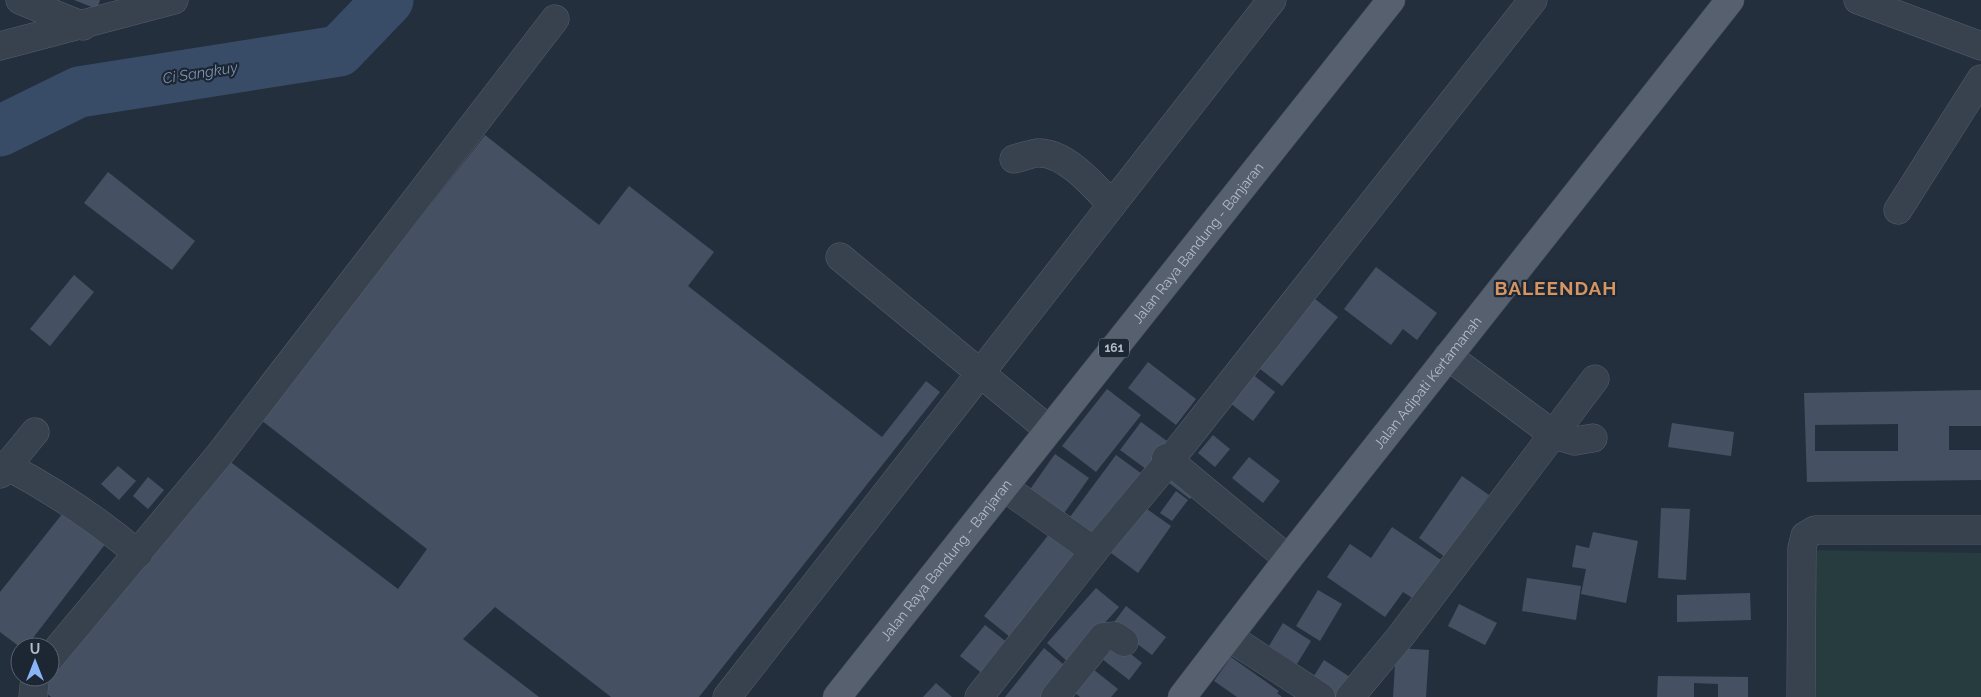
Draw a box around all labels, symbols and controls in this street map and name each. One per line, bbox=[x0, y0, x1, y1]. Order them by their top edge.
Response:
water label: Ci Sangkuy bbox=[161, 58, 239, 88]
street label: Jalan Raya Bandung - Banjaran bbox=[1129, 159, 1267, 327]
district label: BALEENDAH bbox=[1495, 277, 1617, 299]
street label: Jalan Adipati Kertamanah bbox=[1370, 313, 1485, 452]
road number: 161 bbox=[1099, 338, 1129, 358]
street label: Jalan Raya Bandung - Banjaran bbox=[877, 476, 1015, 644]
north arrow bbox=[10, 637, 60, 687]
text: U bbox=[30, 641, 40, 657]

